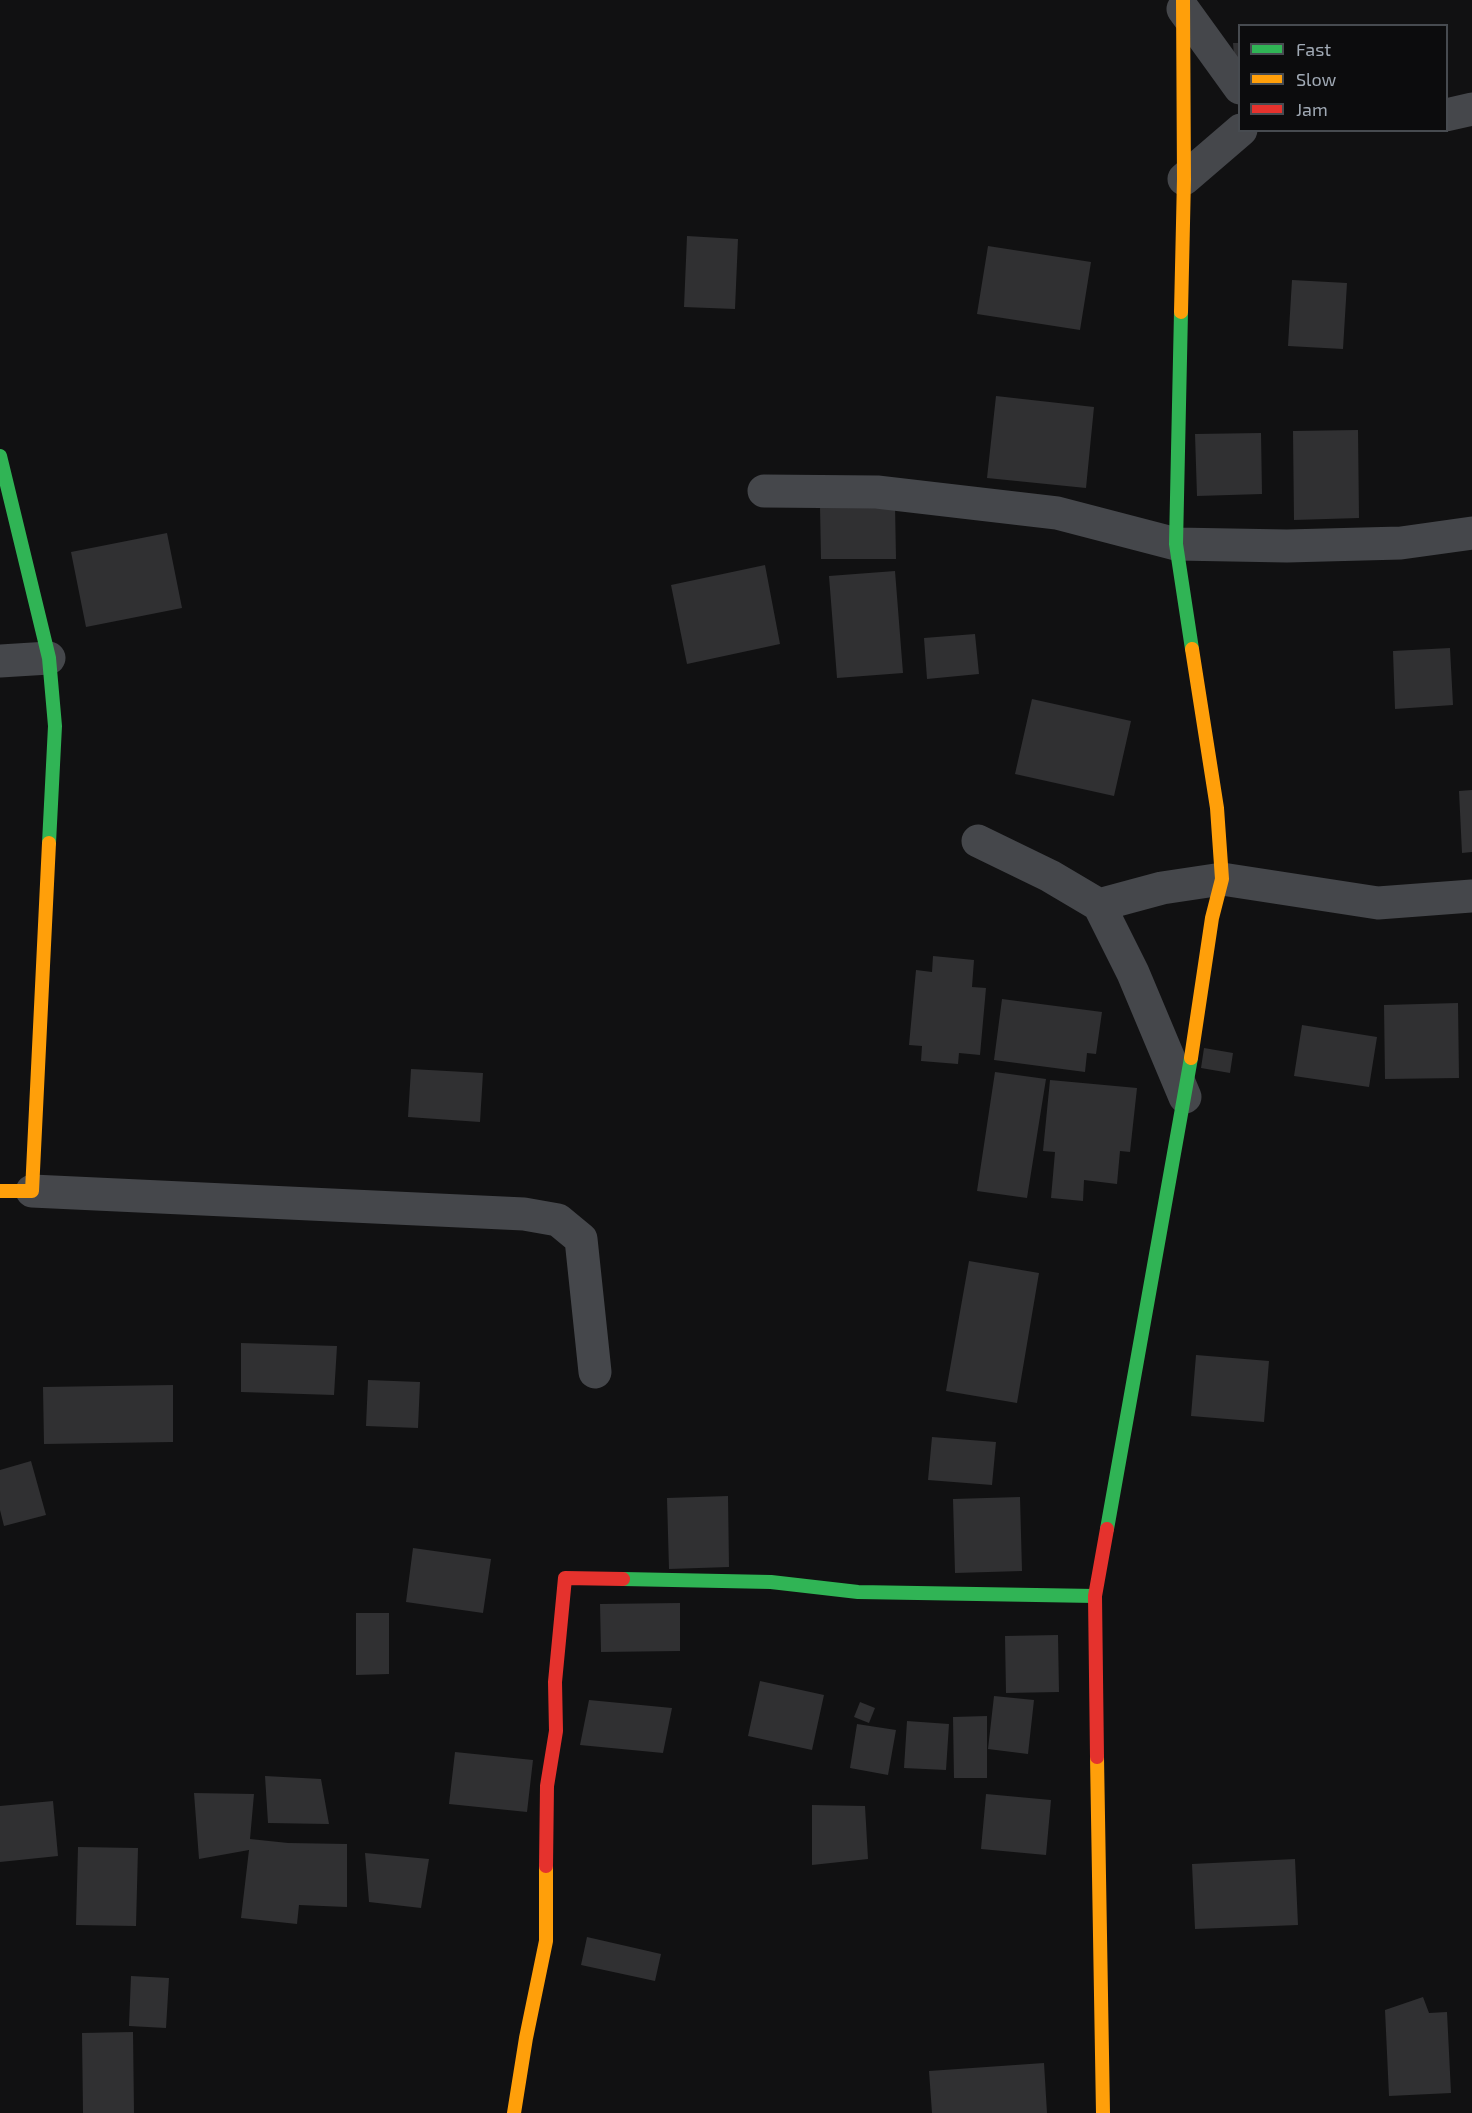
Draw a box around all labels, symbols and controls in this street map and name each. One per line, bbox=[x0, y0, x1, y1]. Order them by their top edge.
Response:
legend bbox=[1238, 24, 1448, 132]
text: Fast bbox=[1296, 38, 1331, 60]
text: Slow bbox=[1296, 68, 1336, 90]
text: Jam bbox=[1296, 98, 1328, 120]

